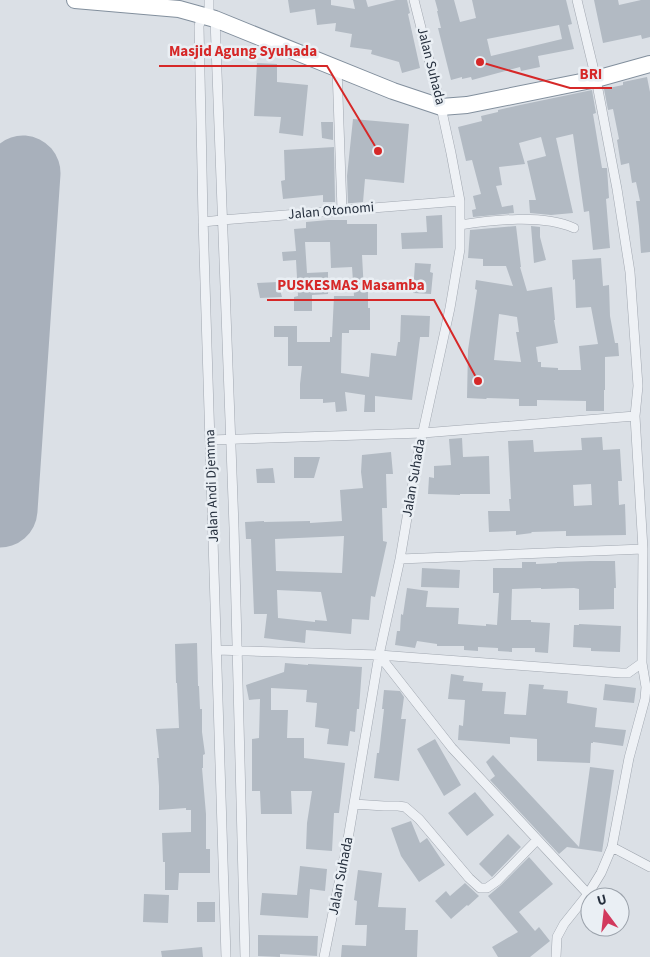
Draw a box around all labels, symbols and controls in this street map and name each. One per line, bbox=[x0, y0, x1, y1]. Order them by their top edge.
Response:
street label: Jalan Suhada bbox=[412, 25, 450, 107]
callout: Masjid Agung Syuhada bbox=[159, 36, 327, 66]
text: Masjid Agung Syuhada bbox=[169, 41, 317, 62]
callout: BRI bbox=[570, 58, 612, 88]
text: BRI bbox=[580, 64, 602, 85]
street label: Jalan Otonomi bbox=[287, 197, 375, 225]
callout: PUSKESMAS Masamba bbox=[267, 270, 434, 300]
text: PUSKESMAS Masamba bbox=[277, 275, 425, 296]
street label: Jalan Andi Djemma bbox=[200, 429, 224, 543]
street label: Jalan Suhada bbox=[397, 437, 431, 519]
street label: Jalan Suhada bbox=[324, 835, 358, 917]
north arrow bbox=[580, 887, 630, 937]
text: U bbox=[595, 890, 609, 911]

